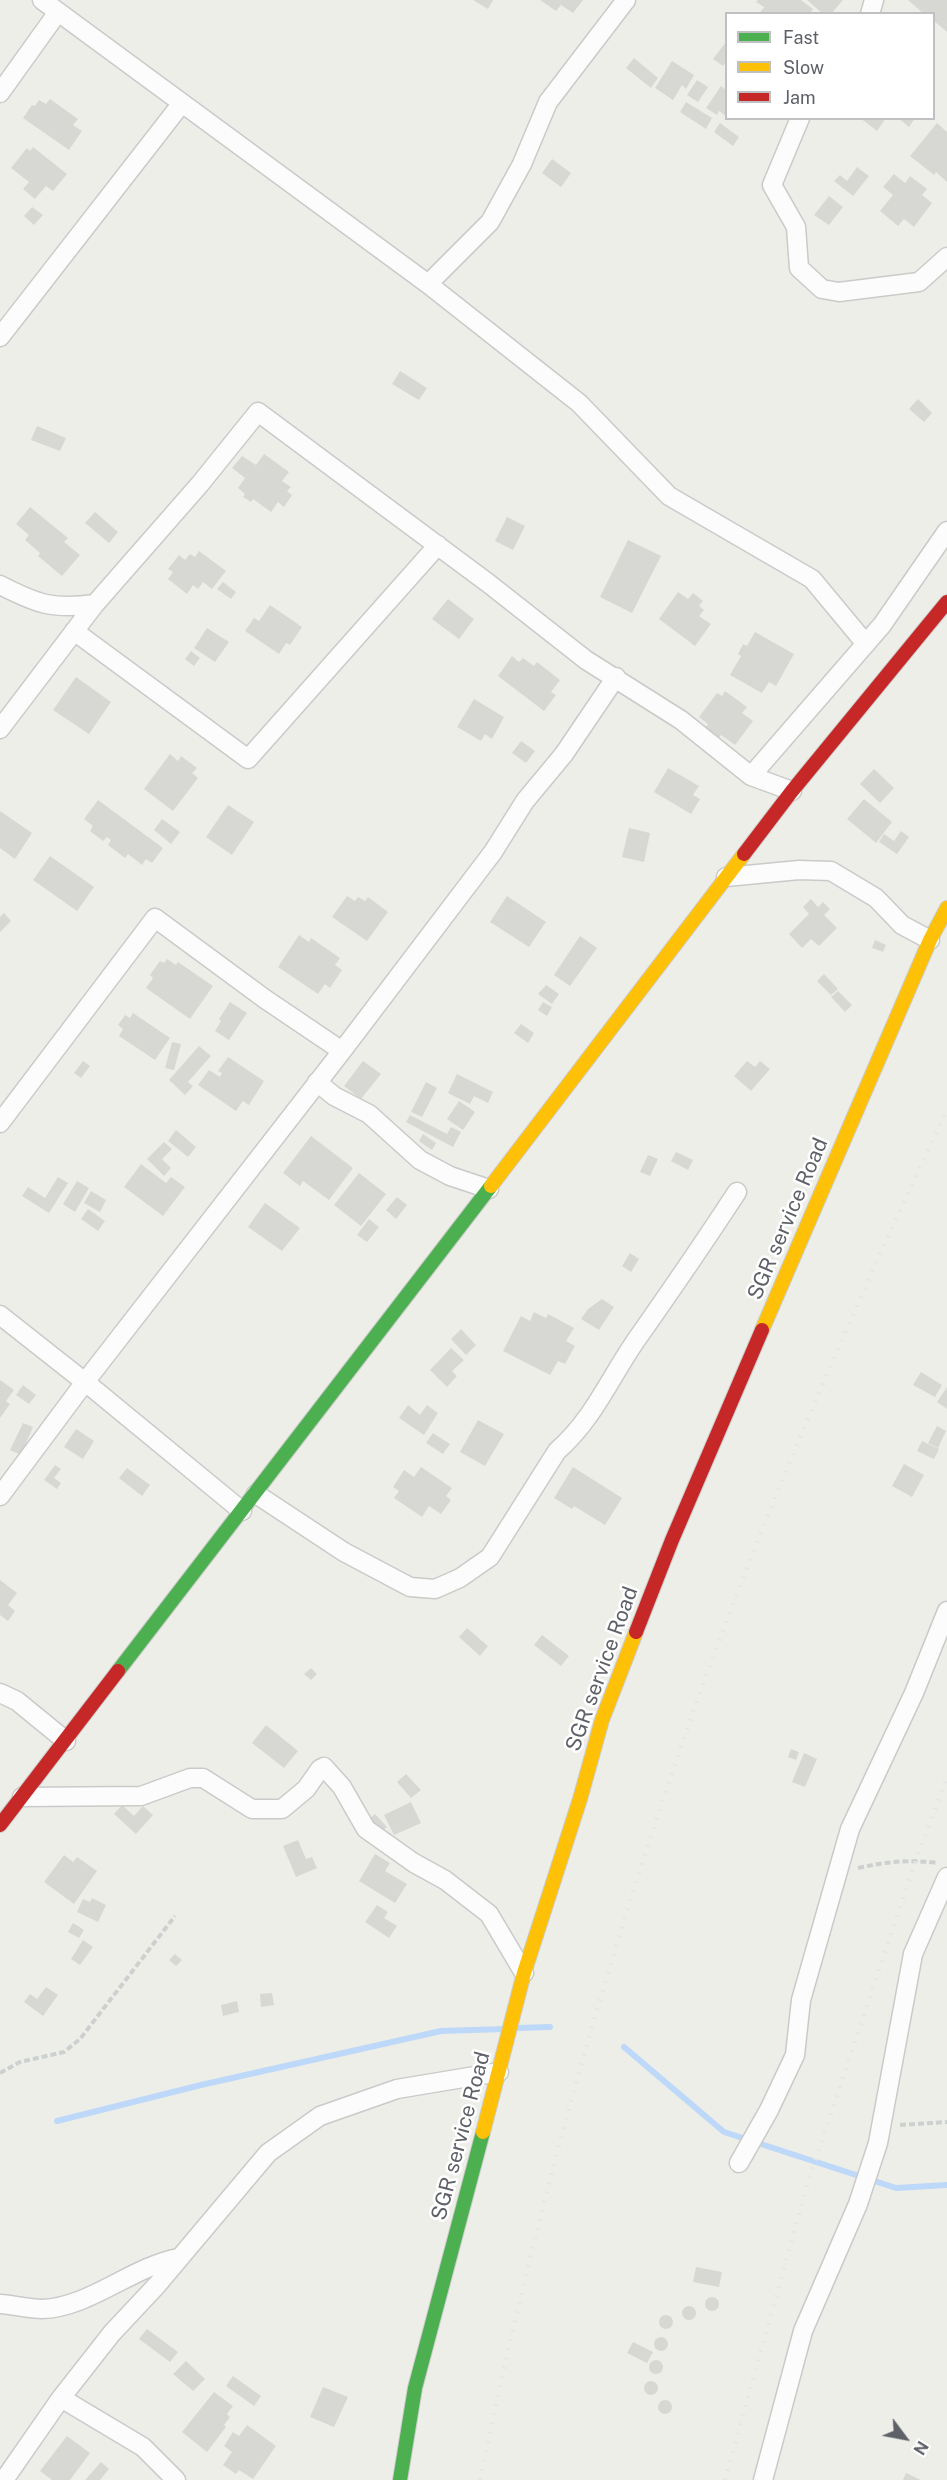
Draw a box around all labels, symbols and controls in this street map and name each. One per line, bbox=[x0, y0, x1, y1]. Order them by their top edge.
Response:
legend bbox=[725, 12, 935, 120]
text: Fast bbox=[783, 27, 819, 48]
text: Slow bbox=[783, 57, 824, 78]
text: Jam bbox=[783, 87, 816, 108]
street label: SGR service Road bbox=[743, 1134, 833, 1304]
street label: SGR service Road bbox=[561, 1583, 643, 1755]
street label: SGR service Road bbox=[426, 2049, 496, 2223]
north arrow bbox=[875, 2408, 935, 2468]
text: N bbox=[909, 2437, 932, 2458]

